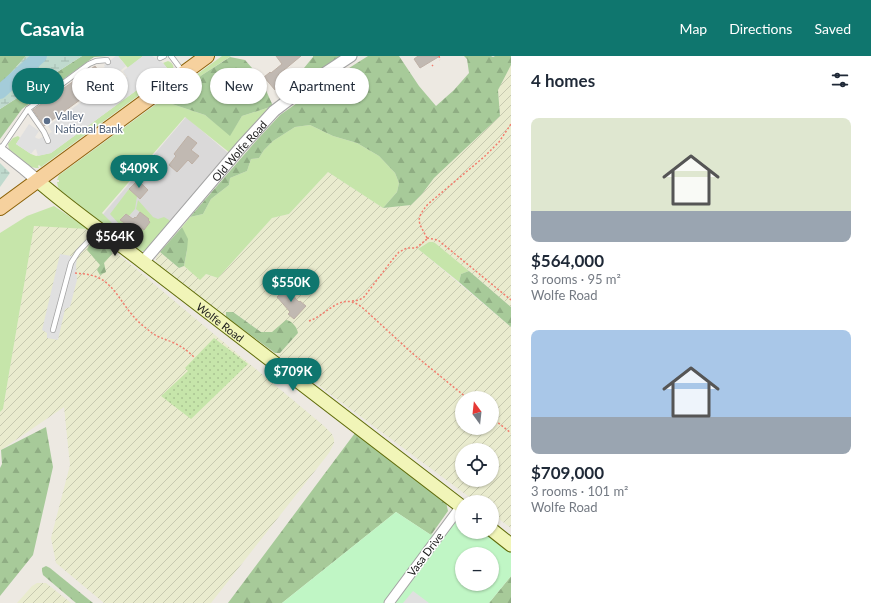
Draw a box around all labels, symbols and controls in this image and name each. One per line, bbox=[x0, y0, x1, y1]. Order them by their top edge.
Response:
text: Casavia bbox=[20, 17, 84, 40]
text: Map bbox=[680, 20, 707, 37]
text: Directions bbox=[729, 20, 792, 37]
text: Saved bbox=[814, 20, 851, 37]
chip: Buy bbox=[12, 68, 64, 104]
chip: Rent bbox=[72, 68, 128, 104]
chip: Filters bbox=[136, 68, 202, 104]
chip: New bbox=[210, 68, 267, 104]
chip: Apartment bbox=[275, 68, 369, 104]
icon: filters bbox=[829, 69, 851, 91]
text: 4 homes bbox=[531, 70, 595, 91]
place label: Valley National Bank bbox=[55, 109, 123, 135]
marker: Valley National Bank bbox=[42, 116, 52, 126]
street label: Old Wolfe Road bbox=[209, 117, 269, 183]
icon: home bbox=[655, 144, 727, 216]
pin: $409K bbox=[111, 155, 167, 189]
text: $409K bbox=[119, 160, 159, 176]
pin: $564K bbox=[87, 223, 143, 257]
text: $564K bbox=[95, 228, 135, 244]
text: $564,000 bbox=[531, 250, 604, 271]
pin: $550K bbox=[263, 269, 319, 303]
text: 3 rooms · 95 m² bbox=[531, 271, 621, 287]
text: $550K bbox=[271, 274, 311, 290]
text: Wolfe Road bbox=[531, 287, 598, 303]
street label: Wolfe Road bbox=[194, 299, 247, 344]
icon: home bbox=[655, 356, 727, 428]
pin: $709K bbox=[265, 358, 321, 392]
text: $709K bbox=[273, 363, 313, 379]
north arrow bbox=[455, 391, 499, 435]
map controls bbox=[455, 391, 499, 591]
button: locate bbox=[455, 443, 499, 487]
text: $709,000 bbox=[531, 462, 604, 483]
text: 3 rooms · 101 m² bbox=[531, 483, 628, 499]
button: + bbox=[455, 495, 499, 539]
text: Wolfe Road bbox=[531, 499, 598, 515]
street label: Vasa Drive bbox=[404, 529, 446, 578]
button: − bbox=[455, 547, 499, 591]

